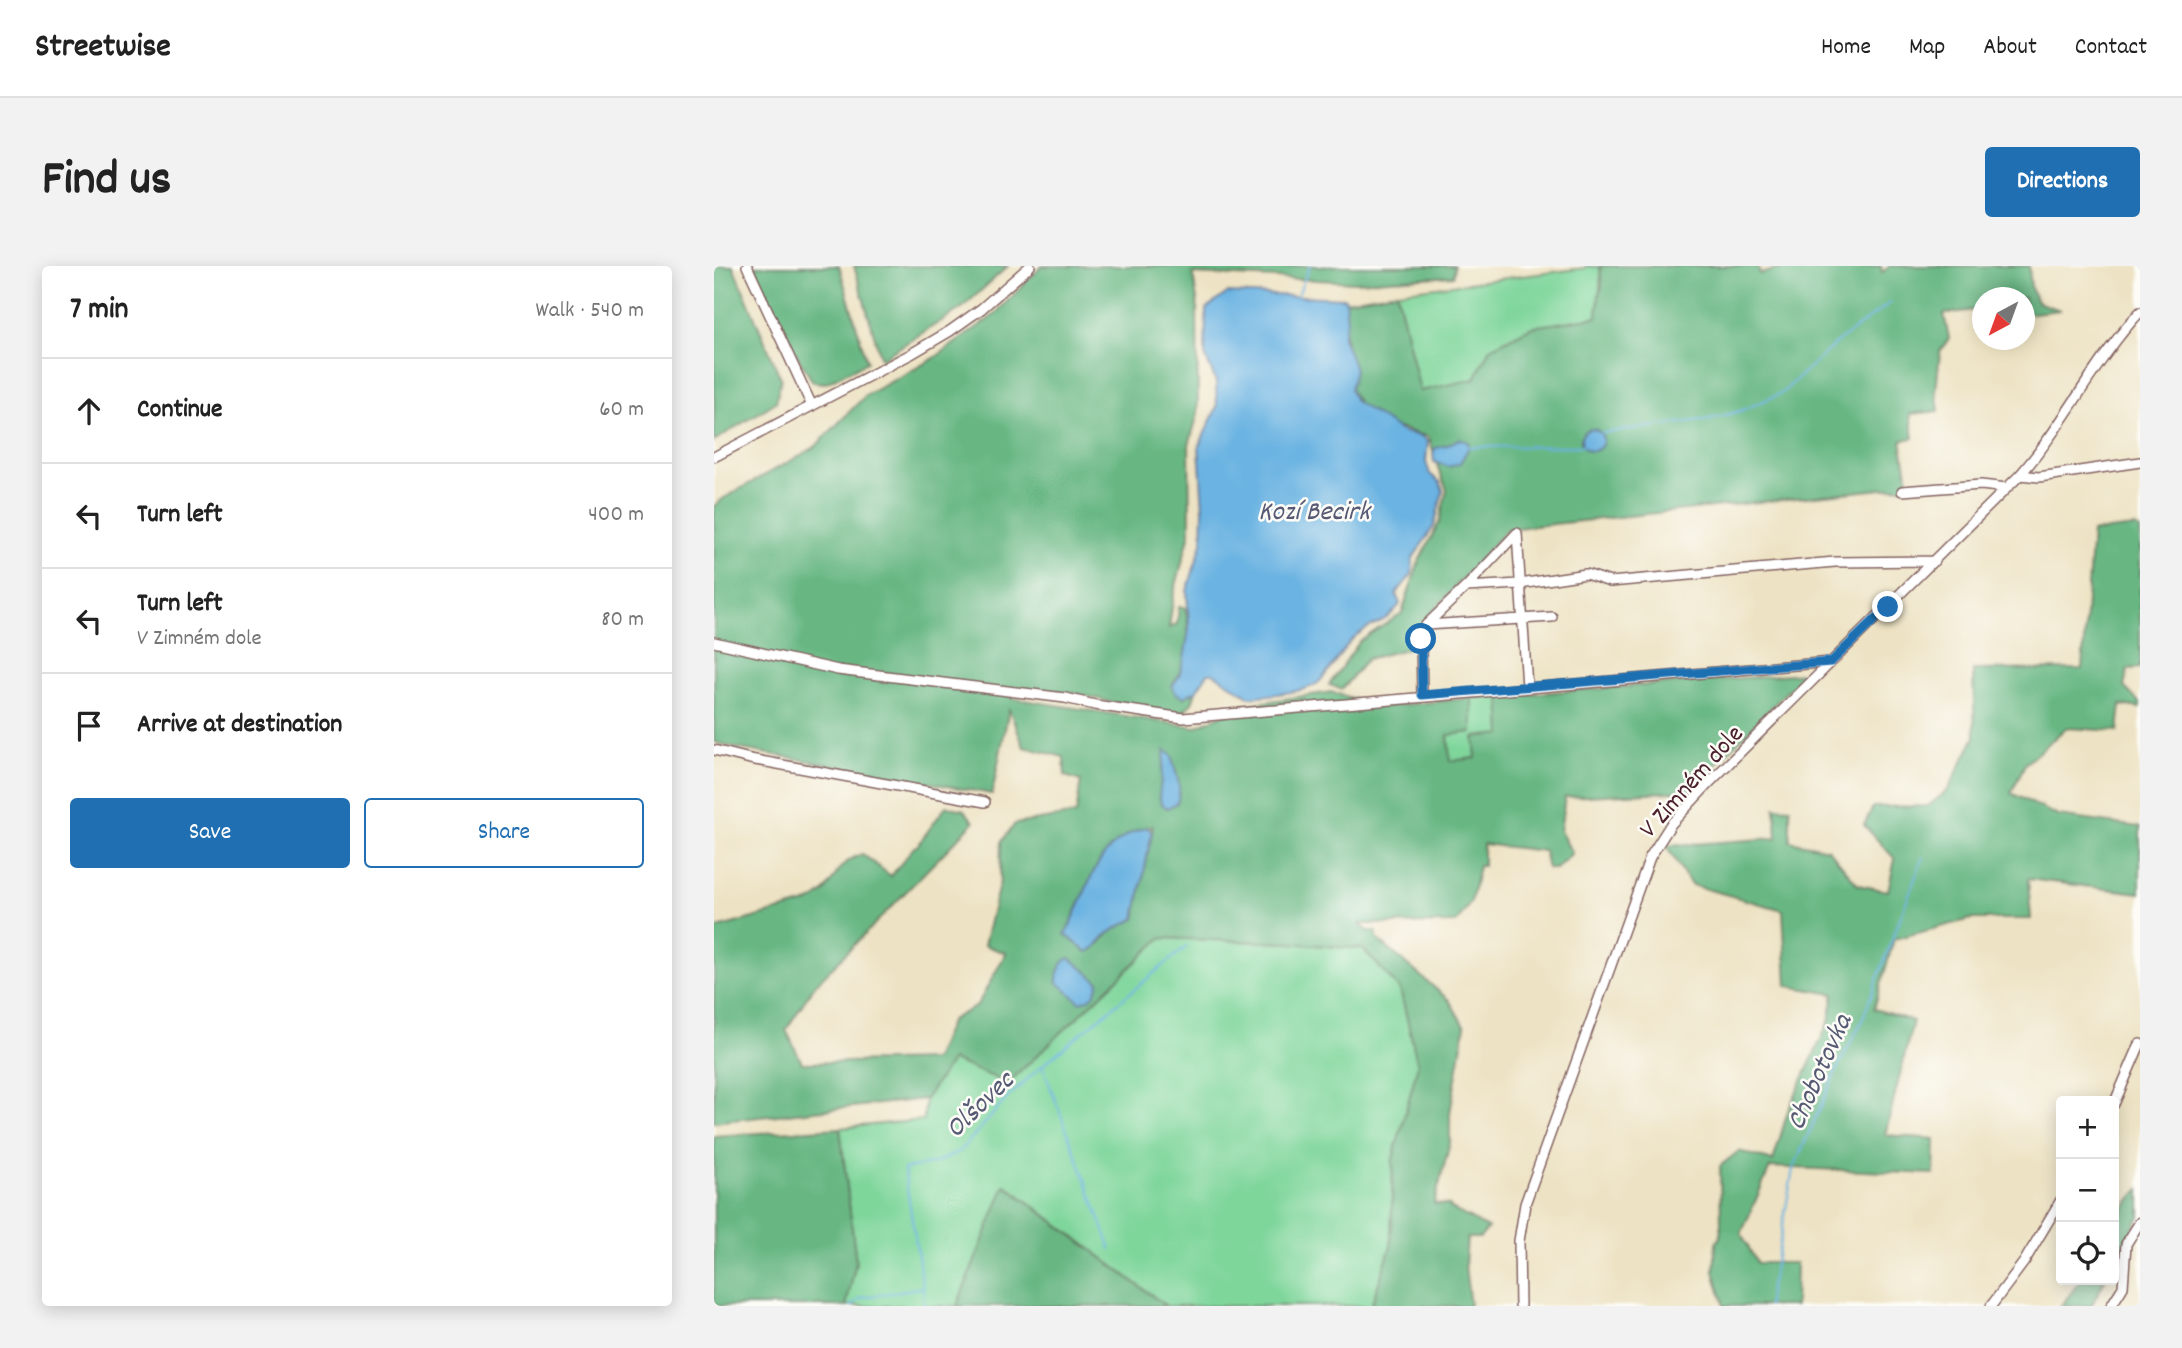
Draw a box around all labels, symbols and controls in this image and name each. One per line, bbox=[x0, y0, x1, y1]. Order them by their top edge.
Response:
text: Streetwise bbox=[35, 25, 171, 72]
text: Home bbox=[1821, 31, 1871, 65]
text: Map bbox=[1909, 31, 1945, 65]
text: About bbox=[1983, 31, 2037, 65]
text: Contact bbox=[2075, 31, 2147, 65]
text: Find us bbox=[42, 147, 171, 217]
button: Directions bbox=[1985, 147, 2140, 217]
north arrow bbox=[1972, 287, 2035, 350]
text: 7 min bbox=[70, 290, 128, 333]
text: Walk · 540 m bbox=[536, 295, 644, 328]
icon: ahead bbox=[70, 392, 108, 430]
text: Continue bbox=[137, 392, 222, 429]
text: 60 m bbox=[599, 394, 644, 427]
water label: Kozí Becirk bbox=[1258, 494, 1372, 534]
icon: left bbox=[70, 497, 108, 535]
text: Turn left bbox=[137, 497, 223, 534]
text: 400 m bbox=[588, 499, 644, 532]
text: Turn left bbox=[137, 586, 223, 623]
route end bbox=[1872, 591, 1903, 622]
icon: left bbox=[70, 602, 108, 640]
text: 80 m bbox=[601, 604, 644, 637]
text: V Zimném dole bbox=[137, 623, 262, 656]
route start bbox=[1405, 623, 1436, 654]
icon: arrive bbox=[70, 707, 108, 745]
text: Arrive at destination bbox=[137, 707, 342, 744]
street label: V Zimném dole bbox=[1632, 718, 1754, 847]
button: Save bbox=[70, 798, 350, 868]
button: Share bbox=[364, 798, 644, 868]
water label: Chobotovka bbox=[1778, 1007, 1866, 1137]
water label: Olšovec bbox=[938, 1062, 1026, 1150]
map controls bbox=[2056, 1096, 2119, 1285]
button: + bbox=[2056, 1096, 2119, 1159]
button: − bbox=[2056, 1159, 2119, 1222]
button: locate bbox=[2056, 1222, 2119, 1285]

